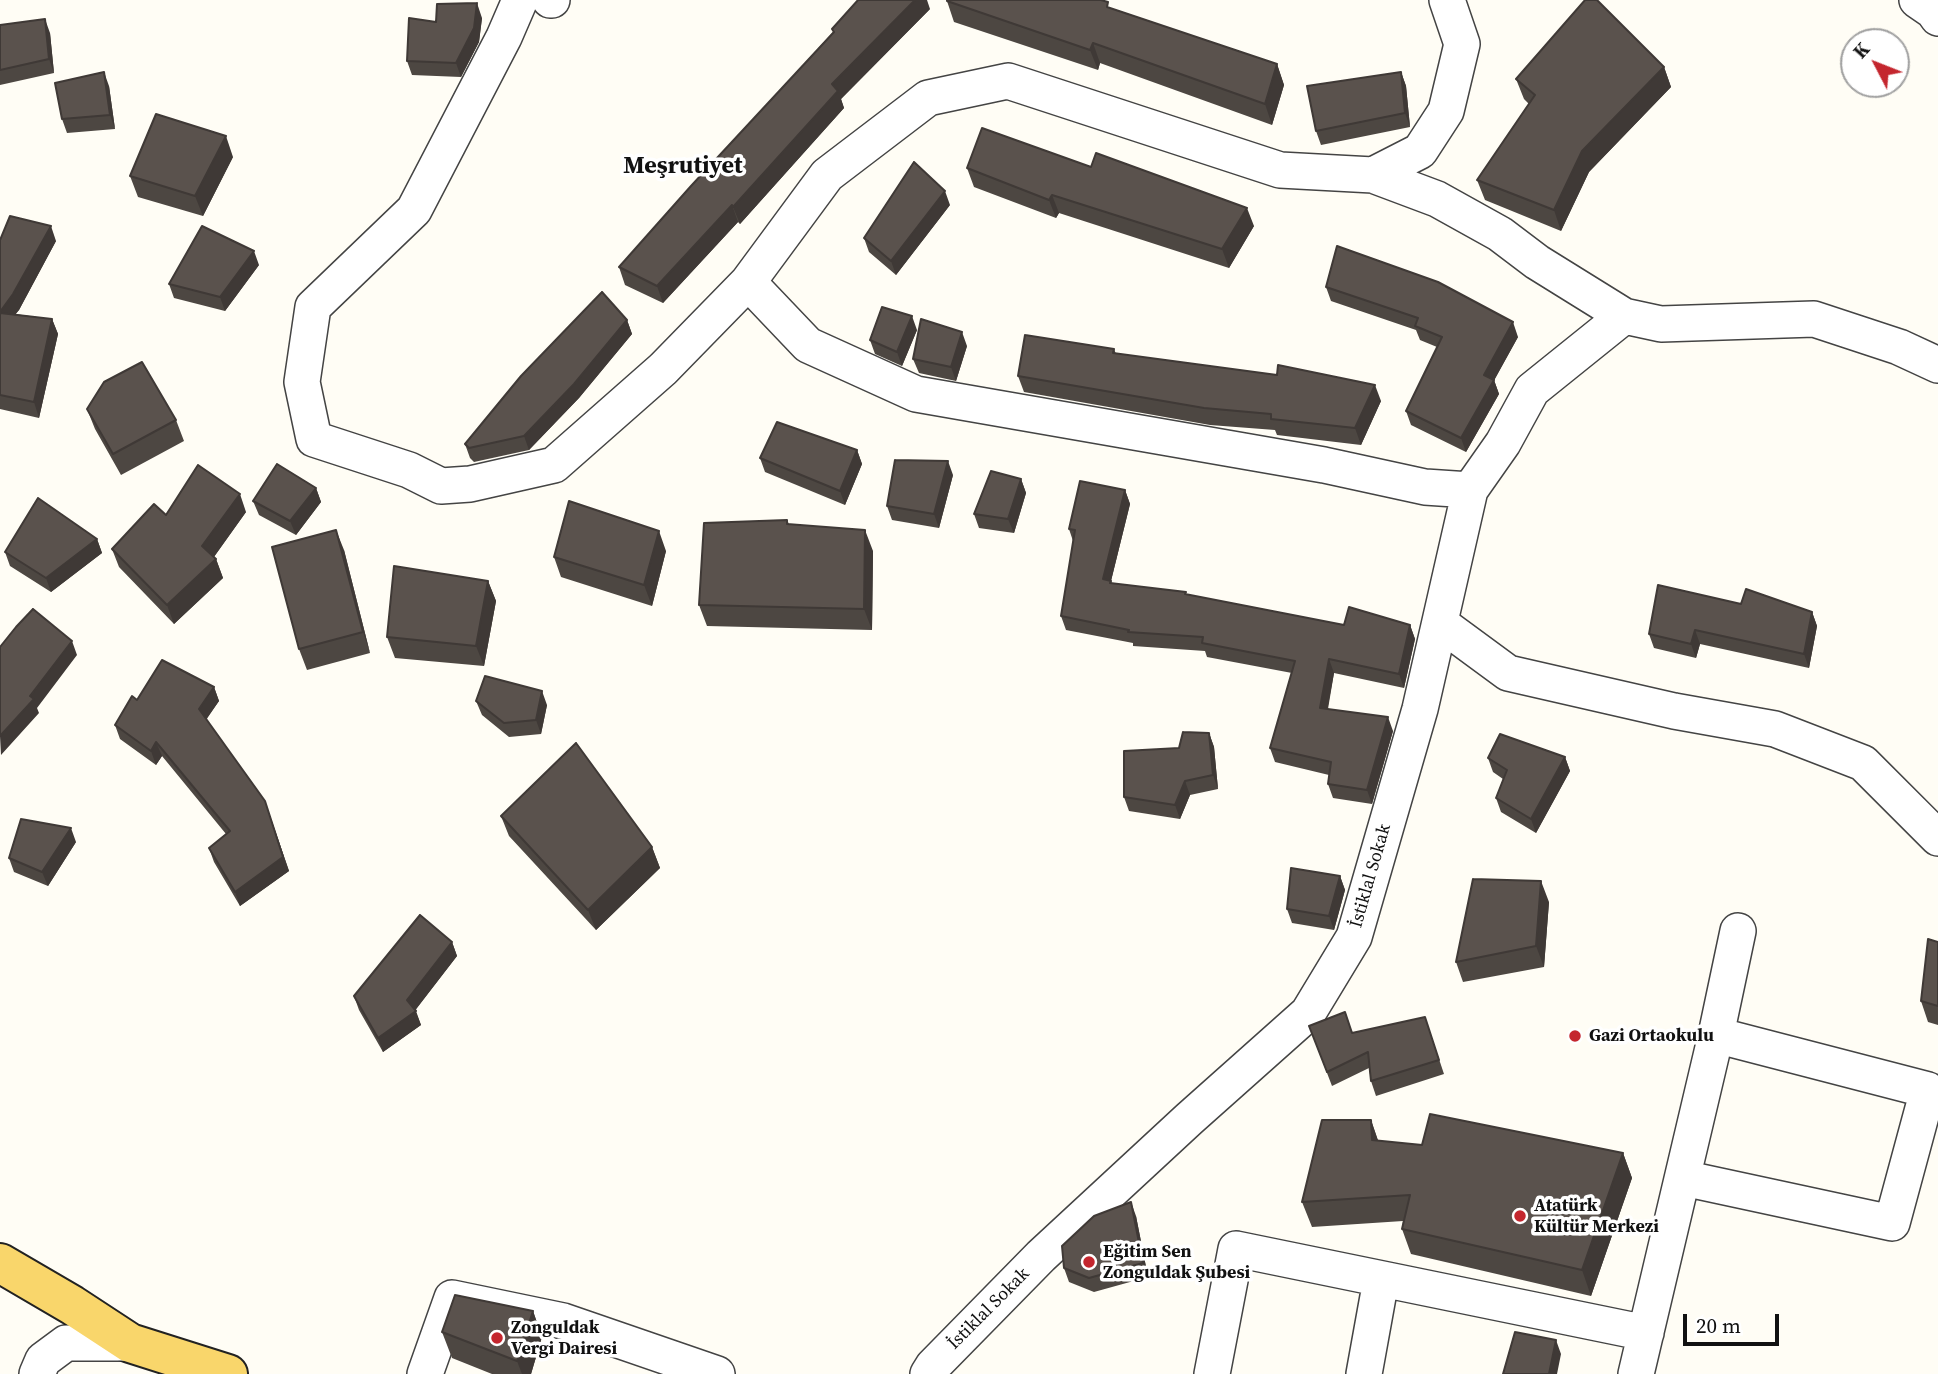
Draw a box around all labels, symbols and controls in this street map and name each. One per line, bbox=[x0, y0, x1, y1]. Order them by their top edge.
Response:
north arrow bbox=[1840, 28, 1910, 98]
text: K bbox=[1847, 37, 1875, 64]
district label: Meşrutiyet bbox=[623, 153, 743, 181]
street label: İstiklal Sokak bbox=[1346, 822, 1396, 930]
place label: Gazi Ortaokulu bbox=[1589, 1025, 1714, 1047]
marker: Gazi Ortaokulu bbox=[1567, 1028, 1583, 1044]
place label: Atatürk Kültür Merkezi bbox=[1534, 1195, 1659, 1238]
marker: Atatürk Kültür Merkezi bbox=[1512, 1208, 1528, 1224]
place label: Eğitim Sen Zonguldak Şubesi bbox=[1103, 1241, 1250, 1284]
marker: Eğitim Sen Zonguldak Şubesi bbox=[1081, 1254, 1097, 1270]
street label: İstiklal Sokak bbox=[944, 1264, 1034, 1354]
scale bar bbox=[1686, 1300, 1782, 1344]
text: 20 m bbox=[1696, 1311, 1741, 1340]
place label: Zonguldak Vergi Dairesi bbox=[511, 1317, 617, 1360]
marker: Zonguldak Vergi Dairesi bbox=[489, 1330, 505, 1346]

